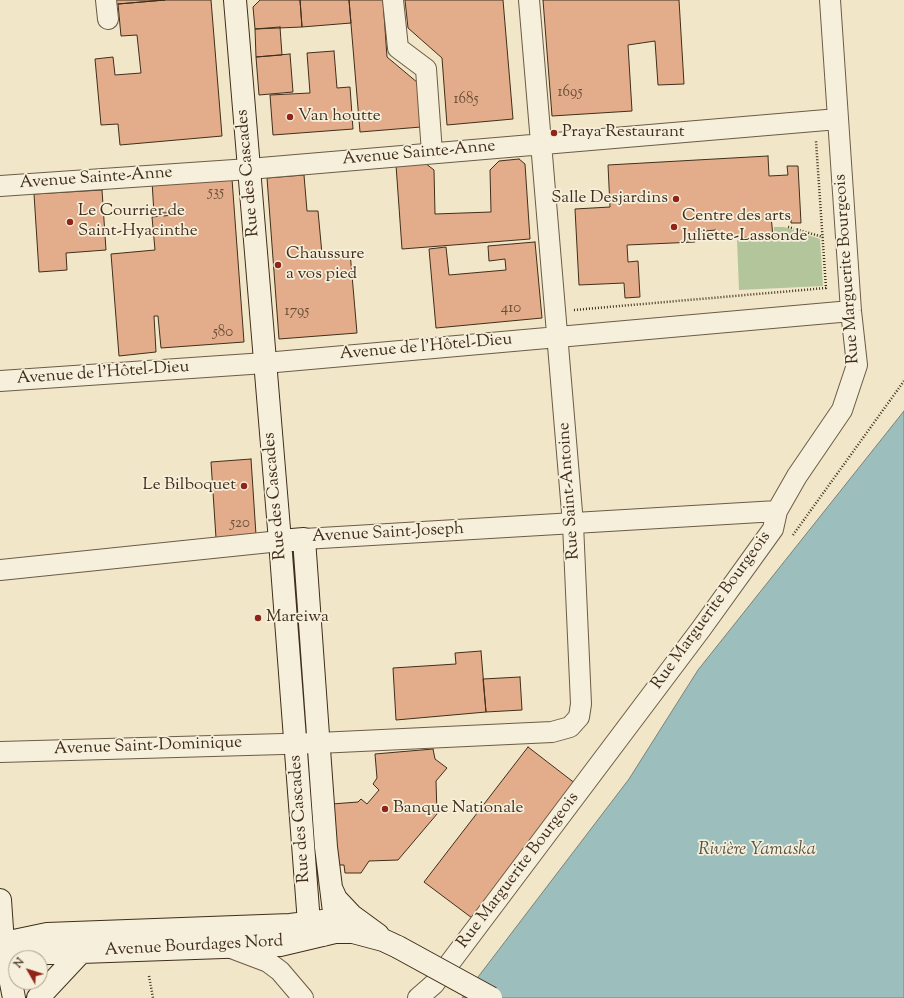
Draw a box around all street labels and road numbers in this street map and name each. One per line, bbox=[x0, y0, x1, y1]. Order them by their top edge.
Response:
street label: Rue des Cascades bbox=[233, 108, 265, 238]
street label: Avenue Sainte-Anne bbox=[342, 137, 496, 171]
street label: Avenue Sainte-Anne bbox=[19, 163, 173, 195]
street label: Rue Marguerite Bourgeois bbox=[831, 173, 865, 365]
street label: Avenue de l'Hôtel-Dieu bbox=[339, 330, 513, 366]
street label: Avenue de l'Hôtel-Dieu bbox=[16, 358, 190, 390]
street label: Rue Saint-Antoine bbox=[555, 422, 585, 560]
street label: Rue des Cascades bbox=[260, 431, 292, 561]
street label: Avenue Saint-Joseph bbox=[311, 520, 465, 548]
street label: Rue Marguerite Bourgeois bbox=[648, 528, 776, 694]
street label: Avenue Saint-Dominique bbox=[54, 734, 242, 760]
street label: Rue des Cascades bbox=[286, 754, 316, 884]
street label: Rue Marguerite Bourgeois bbox=[454, 789, 584, 953]
street label: Avenue Bourdages Nord bbox=[104, 932, 284, 962]

